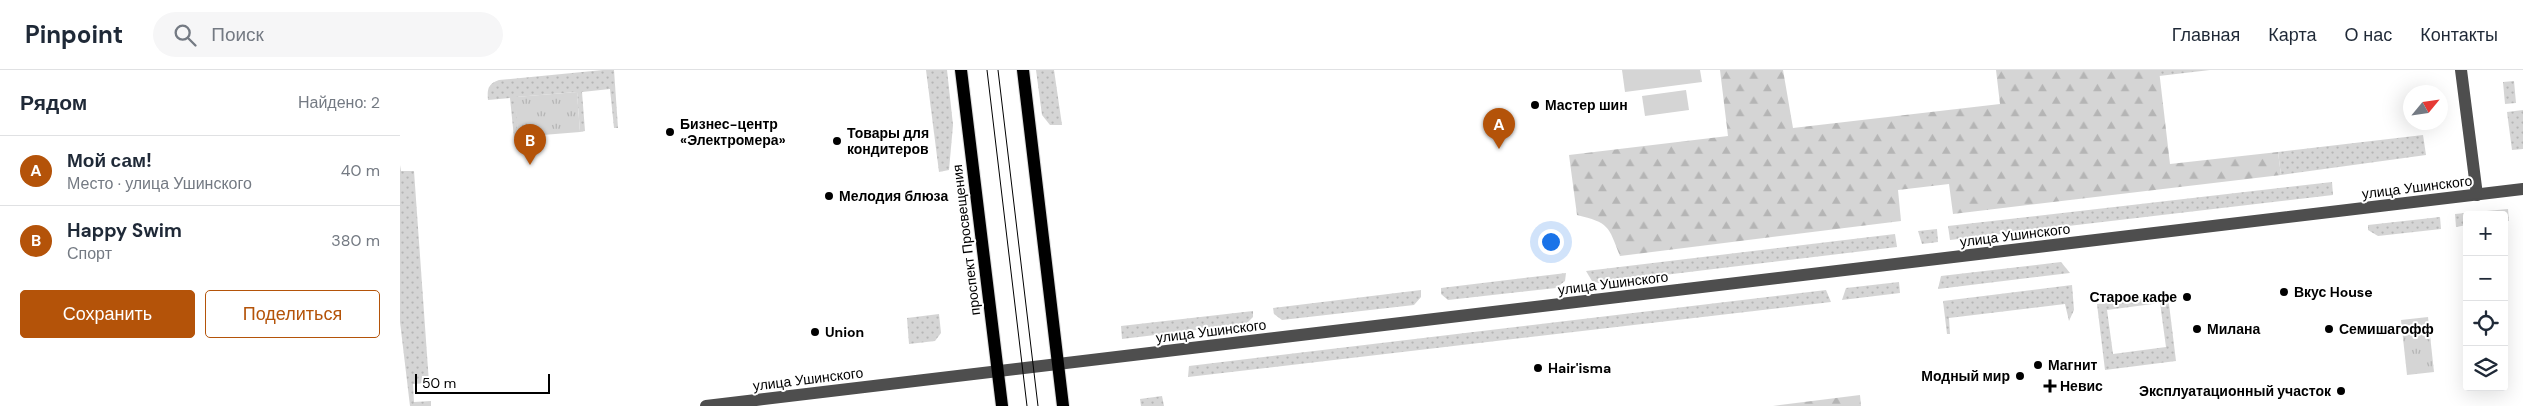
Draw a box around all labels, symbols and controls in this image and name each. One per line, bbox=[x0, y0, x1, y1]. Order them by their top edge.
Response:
search box bbox=[153, 12, 503, 57]
text: Pinpoint bbox=[25, 19, 123, 50]
icon: search bbox=[171, 21, 199, 49]
text: Поиск bbox=[211, 22, 264, 47]
text: Главная bbox=[2172, 23, 2240, 47]
text: Карта bbox=[2268, 23, 2317, 47]
text: О нас bbox=[2345, 23, 2392, 47]
text: Контакты bbox=[2420, 23, 2498, 47]
north arrow bbox=[2403, 85, 2448, 130]
text: Рядом bbox=[20, 89, 87, 117]
text: Найдено: 2 bbox=[298, 92, 380, 113]
place label: Мастер шин bbox=[1545, 96, 1628, 114]
marker: Мастер шин bbox=[1529, 99, 1541, 111]
pin: A bbox=[1483, 108, 1515, 149]
place label: Бизнес-центр «Электромера» bbox=[680, 115, 786, 149]
pin: B bbox=[514, 124, 546, 165]
place label: Товары для кондитеров bbox=[847, 124, 929, 158]
marker: Бизнес-центр «Электромера» bbox=[664, 126, 676, 138]
marker: Товары для кондитеров bbox=[831, 135, 843, 147]
text: Мой сам! bbox=[67, 148, 152, 173]
text: A bbox=[30, 160, 42, 181]
text: 40 m bbox=[341, 160, 380, 181]
street label: проспект Просвещения bbox=[948, 164, 984, 316]
street label: улица Ушинского bbox=[2361, 171, 2473, 203]
text: Место · улица Ушинского bbox=[67, 173, 252, 194]
place label: Мелодия блюза bbox=[839, 187, 948, 205]
marker: Мелодия блюза bbox=[823, 190, 835, 202]
map controls bbox=[2463, 211, 2508, 391]
button: + bbox=[2463, 211, 2508, 256]
text: Happy Swim bbox=[67, 218, 182, 243]
street label: улица Ушинского bbox=[1959, 219, 2071, 251]
your location bbox=[1538, 229, 1564, 255]
text: B bbox=[31, 230, 41, 251]
text: 380 m bbox=[331, 230, 380, 251]
text: Спорт bbox=[67, 243, 112, 264]
button: − bbox=[2463, 256, 2508, 301]
street label: улица Ушинского bbox=[1557, 267, 1669, 299]
place label: Вкус House bbox=[2294, 283, 2373, 301]
marker: Вкус House bbox=[2278, 286, 2290, 298]
place label: Старое кафе bbox=[2089, 288, 2177, 306]
button: Сохранить bbox=[20, 290, 195, 338]
button: Поделиться bbox=[205, 290, 380, 338]
marker: Старое кафе bbox=[2181, 291, 2193, 303]
button: locate bbox=[2463, 301, 2508, 346]
street label: улица Ушинского bbox=[1155, 315, 1267, 347]
place label: Милана bbox=[2207, 320, 2260, 338]
place label: Семишагофф bbox=[2339, 320, 2434, 338]
place label: Union bbox=[825, 323, 864, 341]
marker: Милана bbox=[2191, 323, 2203, 335]
marker: Семишагофф bbox=[2323, 323, 2335, 335]
marker: Union bbox=[809, 326, 821, 338]
button: layers bbox=[2463, 346, 2508, 391]
place label: Магнит bbox=[2048, 356, 2098, 374]
place label: Hair'isma bbox=[1548, 359, 1611, 377]
marker: Магнит bbox=[2032, 359, 2044, 371]
marker: Hair'isma bbox=[1532, 362, 1544, 374]
street label: улица Ушинского bbox=[752, 363, 864, 395]
place label: Модный мир bbox=[1921, 367, 2010, 385]
marker: Модный мир bbox=[2014, 370, 2026, 382]
scale bar bbox=[415, 371, 550, 394]
text: 50 m bbox=[422, 374, 456, 392]
place label: Невис bbox=[2060, 377, 2103, 395]
marker: Невис bbox=[2044, 380, 2056, 392]
place label: Эксплуатационный участок bbox=[2139, 382, 2332, 400]
marker: Эксплуатационный участок bbox=[2335, 385, 2347, 397]

